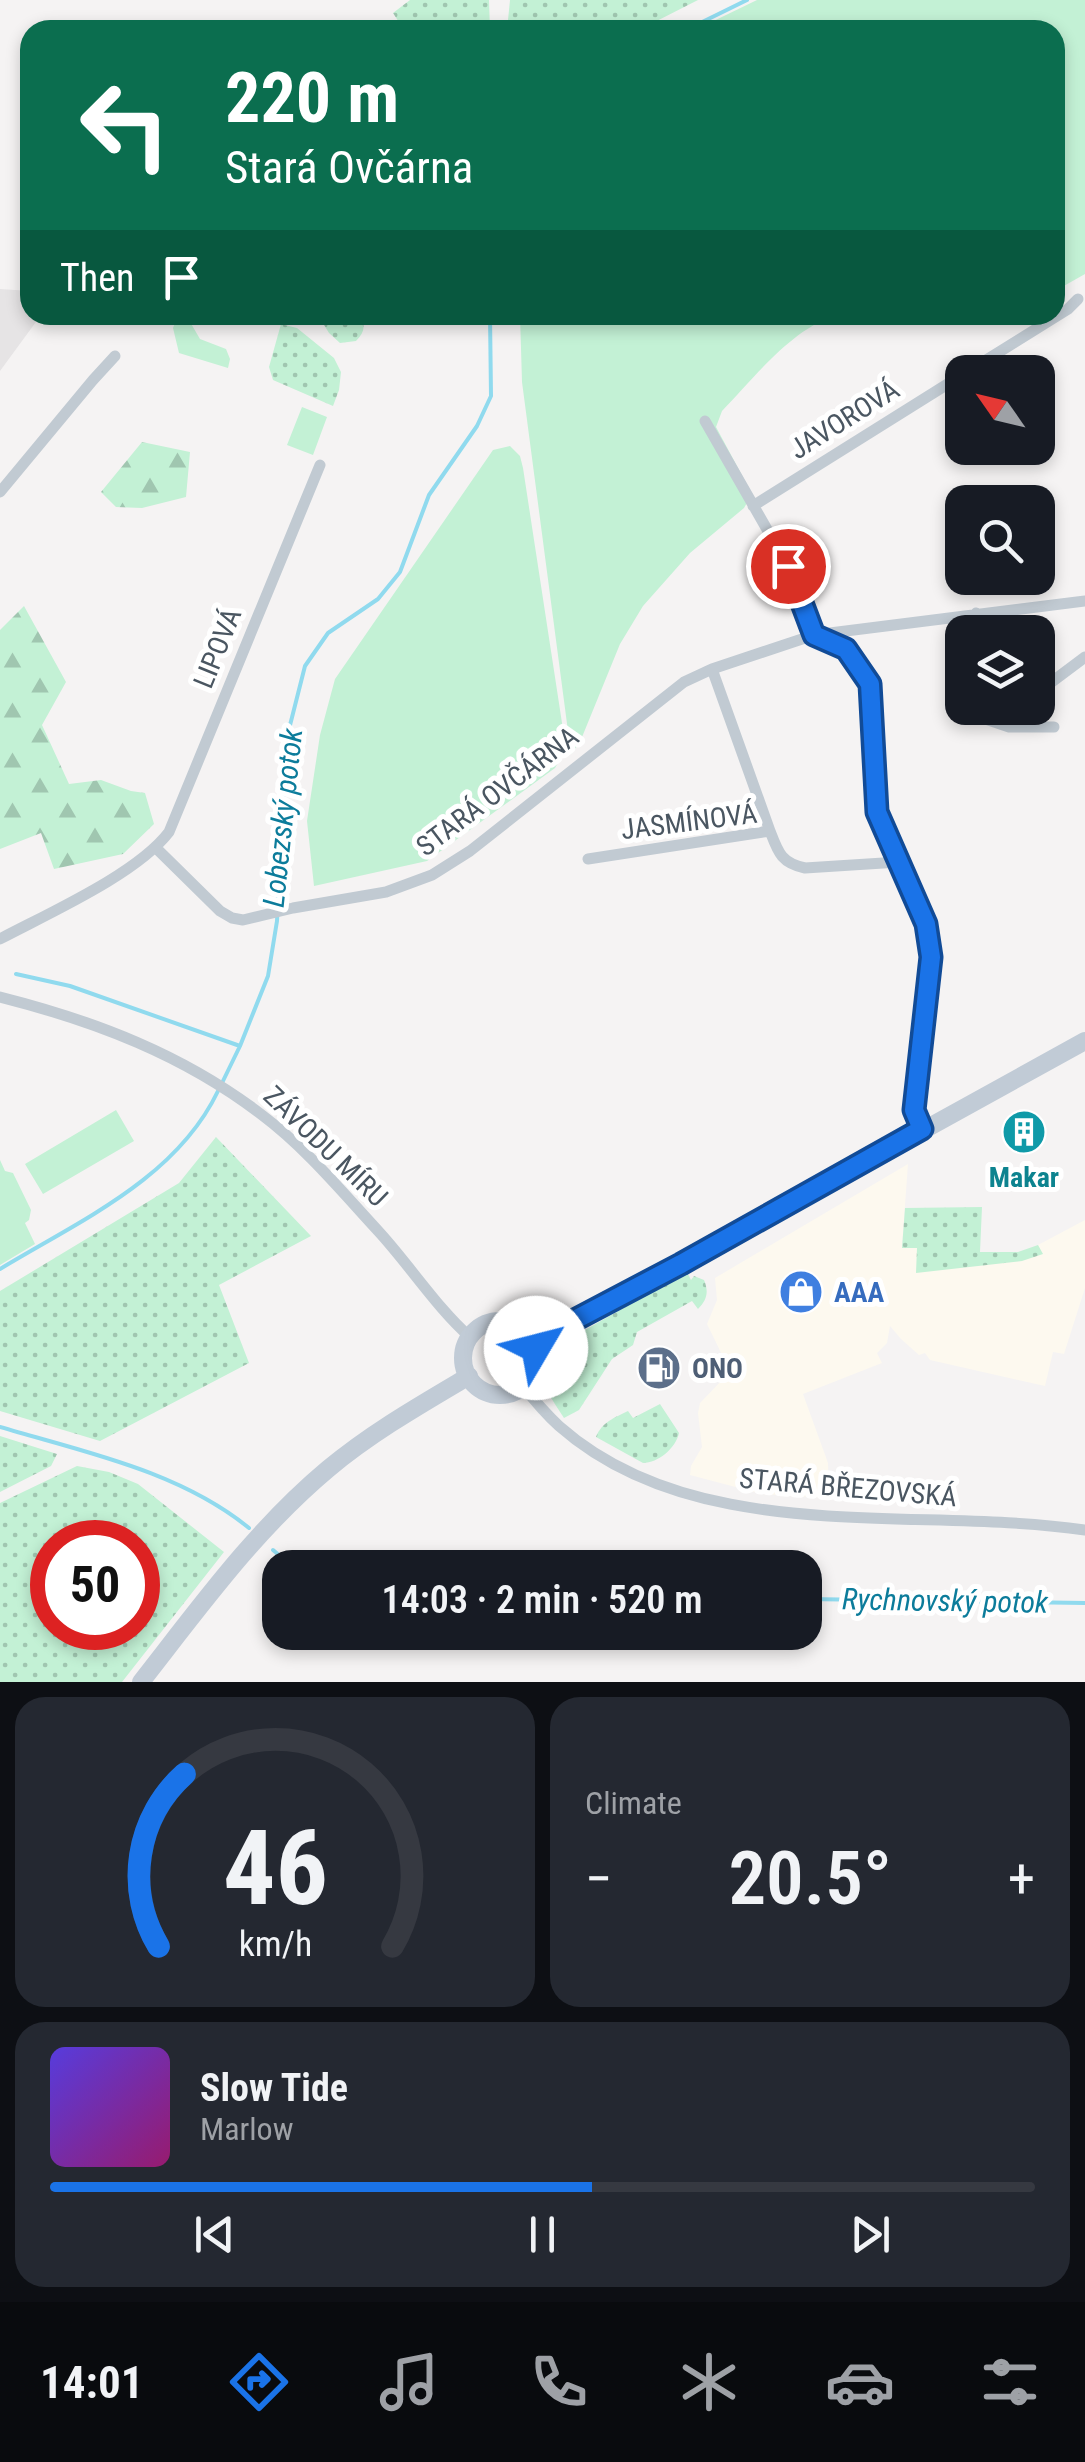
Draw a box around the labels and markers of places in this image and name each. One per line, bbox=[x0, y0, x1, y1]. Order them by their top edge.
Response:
pin bbox=[746, 524, 831, 609]
building icon: Makar bbox=[1001, 1109, 1047, 1155]
place label: Makar bbox=[989, 1161, 1059, 1194]
shop icon: AAA bbox=[778, 1269, 824, 1315]
place label: AAA bbox=[834, 1276, 884, 1309]
fuel station icon: ONO bbox=[636, 1345, 682, 1391]
place label: ONO bbox=[692, 1352, 743, 1385]

